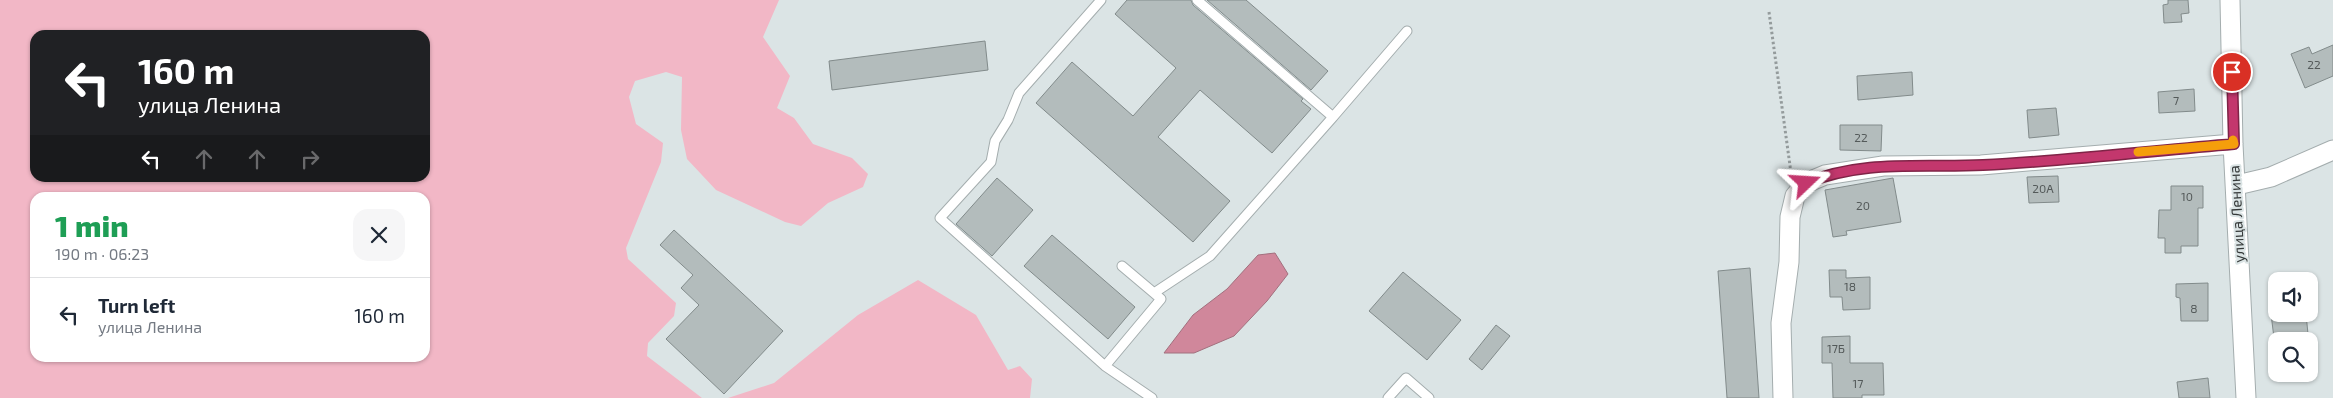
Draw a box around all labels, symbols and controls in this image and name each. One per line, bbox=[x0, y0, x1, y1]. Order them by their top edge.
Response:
text: 160 m bbox=[138, 49, 234, 91]
icon: left bbox=[55, 50, 120, 115]
pin bbox=[2211, 51, 2253, 93]
house number: 22 bbox=[2307, 57, 2321, 71]
icon: arrive bbox=[2218, 58, 2246, 86]
text: улица Ленина bbox=[138, 91, 281, 117]
house number: 7 bbox=[2173, 93, 2179, 107]
house number: 22 bbox=[1854, 130, 1868, 144]
icon: left bbox=[137, 145, 165, 173]
icon: ahead bbox=[190, 145, 218, 173]
icon: ahead bbox=[243, 145, 271, 173]
icon: right bbox=[296, 145, 324, 173]
position arrow bbox=[1779, 156, 1831, 208]
street label: улица Ленина bbox=[2224, 165, 2249, 263]
house number: 20А bbox=[2032, 181, 2054, 195]
house number: 10 bbox=[2181, 189, 2193, 203]
house number: 20 bbox=[1856, 198, 1870, 212]
text: 1 min bbox=[55, 207, 129, 243]
button: close bbox=[353, 209, 405, 261]
text: 190 m · 06:23 bbox=[55, 244, 149, 263]
map controls bbox=[2268, 272, 2318, 382]
button: sound bbox=[2268, 272, 2318, 322]
house number: 18 bbox=[1844, 279, 1856, 293]
text: Turn left bbox=[98, 294, 175, 317]
icon: left bbox=[55, 301, 83, 329]
house number: 8 bbox=[2190, 301, 2198, 315]
text: 160 m bbox=[354, 304, 405, 327]
text: улица Ленина bbox=[98, 317, 202, 336]
button: search bbox=[2268, 332, 2318, 382]
house number: 17Б bbox=[1827, 341, 1845, 355]
house number: 17 bbox=[1853, 376, 1863, 390]

